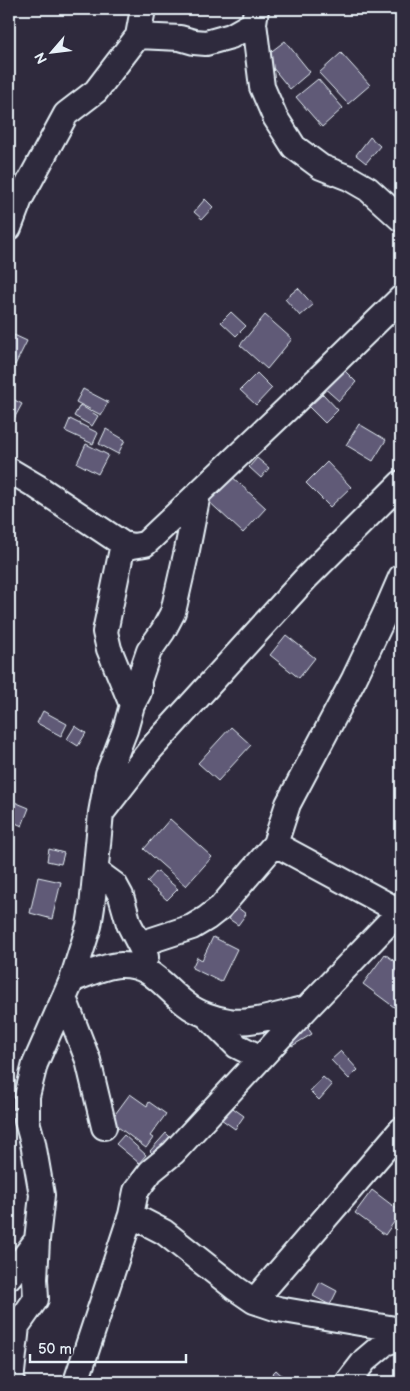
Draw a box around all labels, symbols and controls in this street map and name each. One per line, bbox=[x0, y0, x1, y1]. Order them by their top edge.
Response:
north arrow bbox=[28, 28, 78, 78]
text: N bbox=[31, 49, 51, 67]
scale bar bbox=[30, 1331, 186, 1363]
text: 50 m bbox=[38, 1340, 72, 1359]

